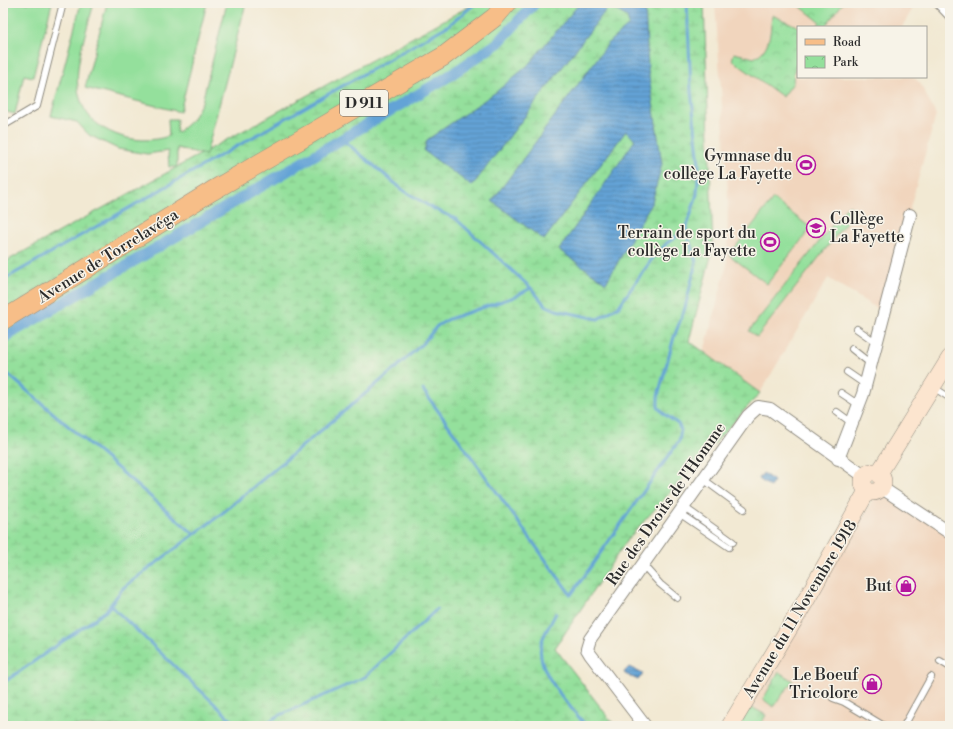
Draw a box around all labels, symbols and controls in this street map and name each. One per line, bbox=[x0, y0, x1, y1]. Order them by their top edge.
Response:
legend bbox=[797, 26, 927, 78]
text: Road bbox=[833, 35, 861, 50]
text: Park bbox=[833, 55, 859, 70]
road number: D 911 bbox=[340, 90, 388, 116]
place label: Gymnase du collège La Fayette bbox=[664, 146, 792, 184]
sports icon: Gymnase du collège La Fayette bbox=[795, 154, 817, 176]
street label: Avenue de Torrelavéga bbox=[33, 204, 183, 308]
place label: Collège La Fayette bbox=[830, 209, 904, 247]
school or university icon: Collège La Fayette bbox=[805, 217, 827, 239]
place label: Terrain de sport du collège La Fayette bbox=[618, 223, 756, 261]
sports icon: Terrain de sport du collège La Fayette bbox=[759, 231, 781, 253]
street label: Rue des Droits de l'Homme bbox=[602, 418, 730, 590]
street label: Avenue du 11 Novembre 1918 bbox=[738, 516, 861, 703]
shop icon: But bbox=[895, 575, 917, 597]
place label: But bbox=[865, 576, 892, 596]
place label: Le Boeuf Tricolore bbox=[789, 665, 859, 703]
shop icon: Le Boeuf Tricolore bbox=[861, 673, 883, 695]

